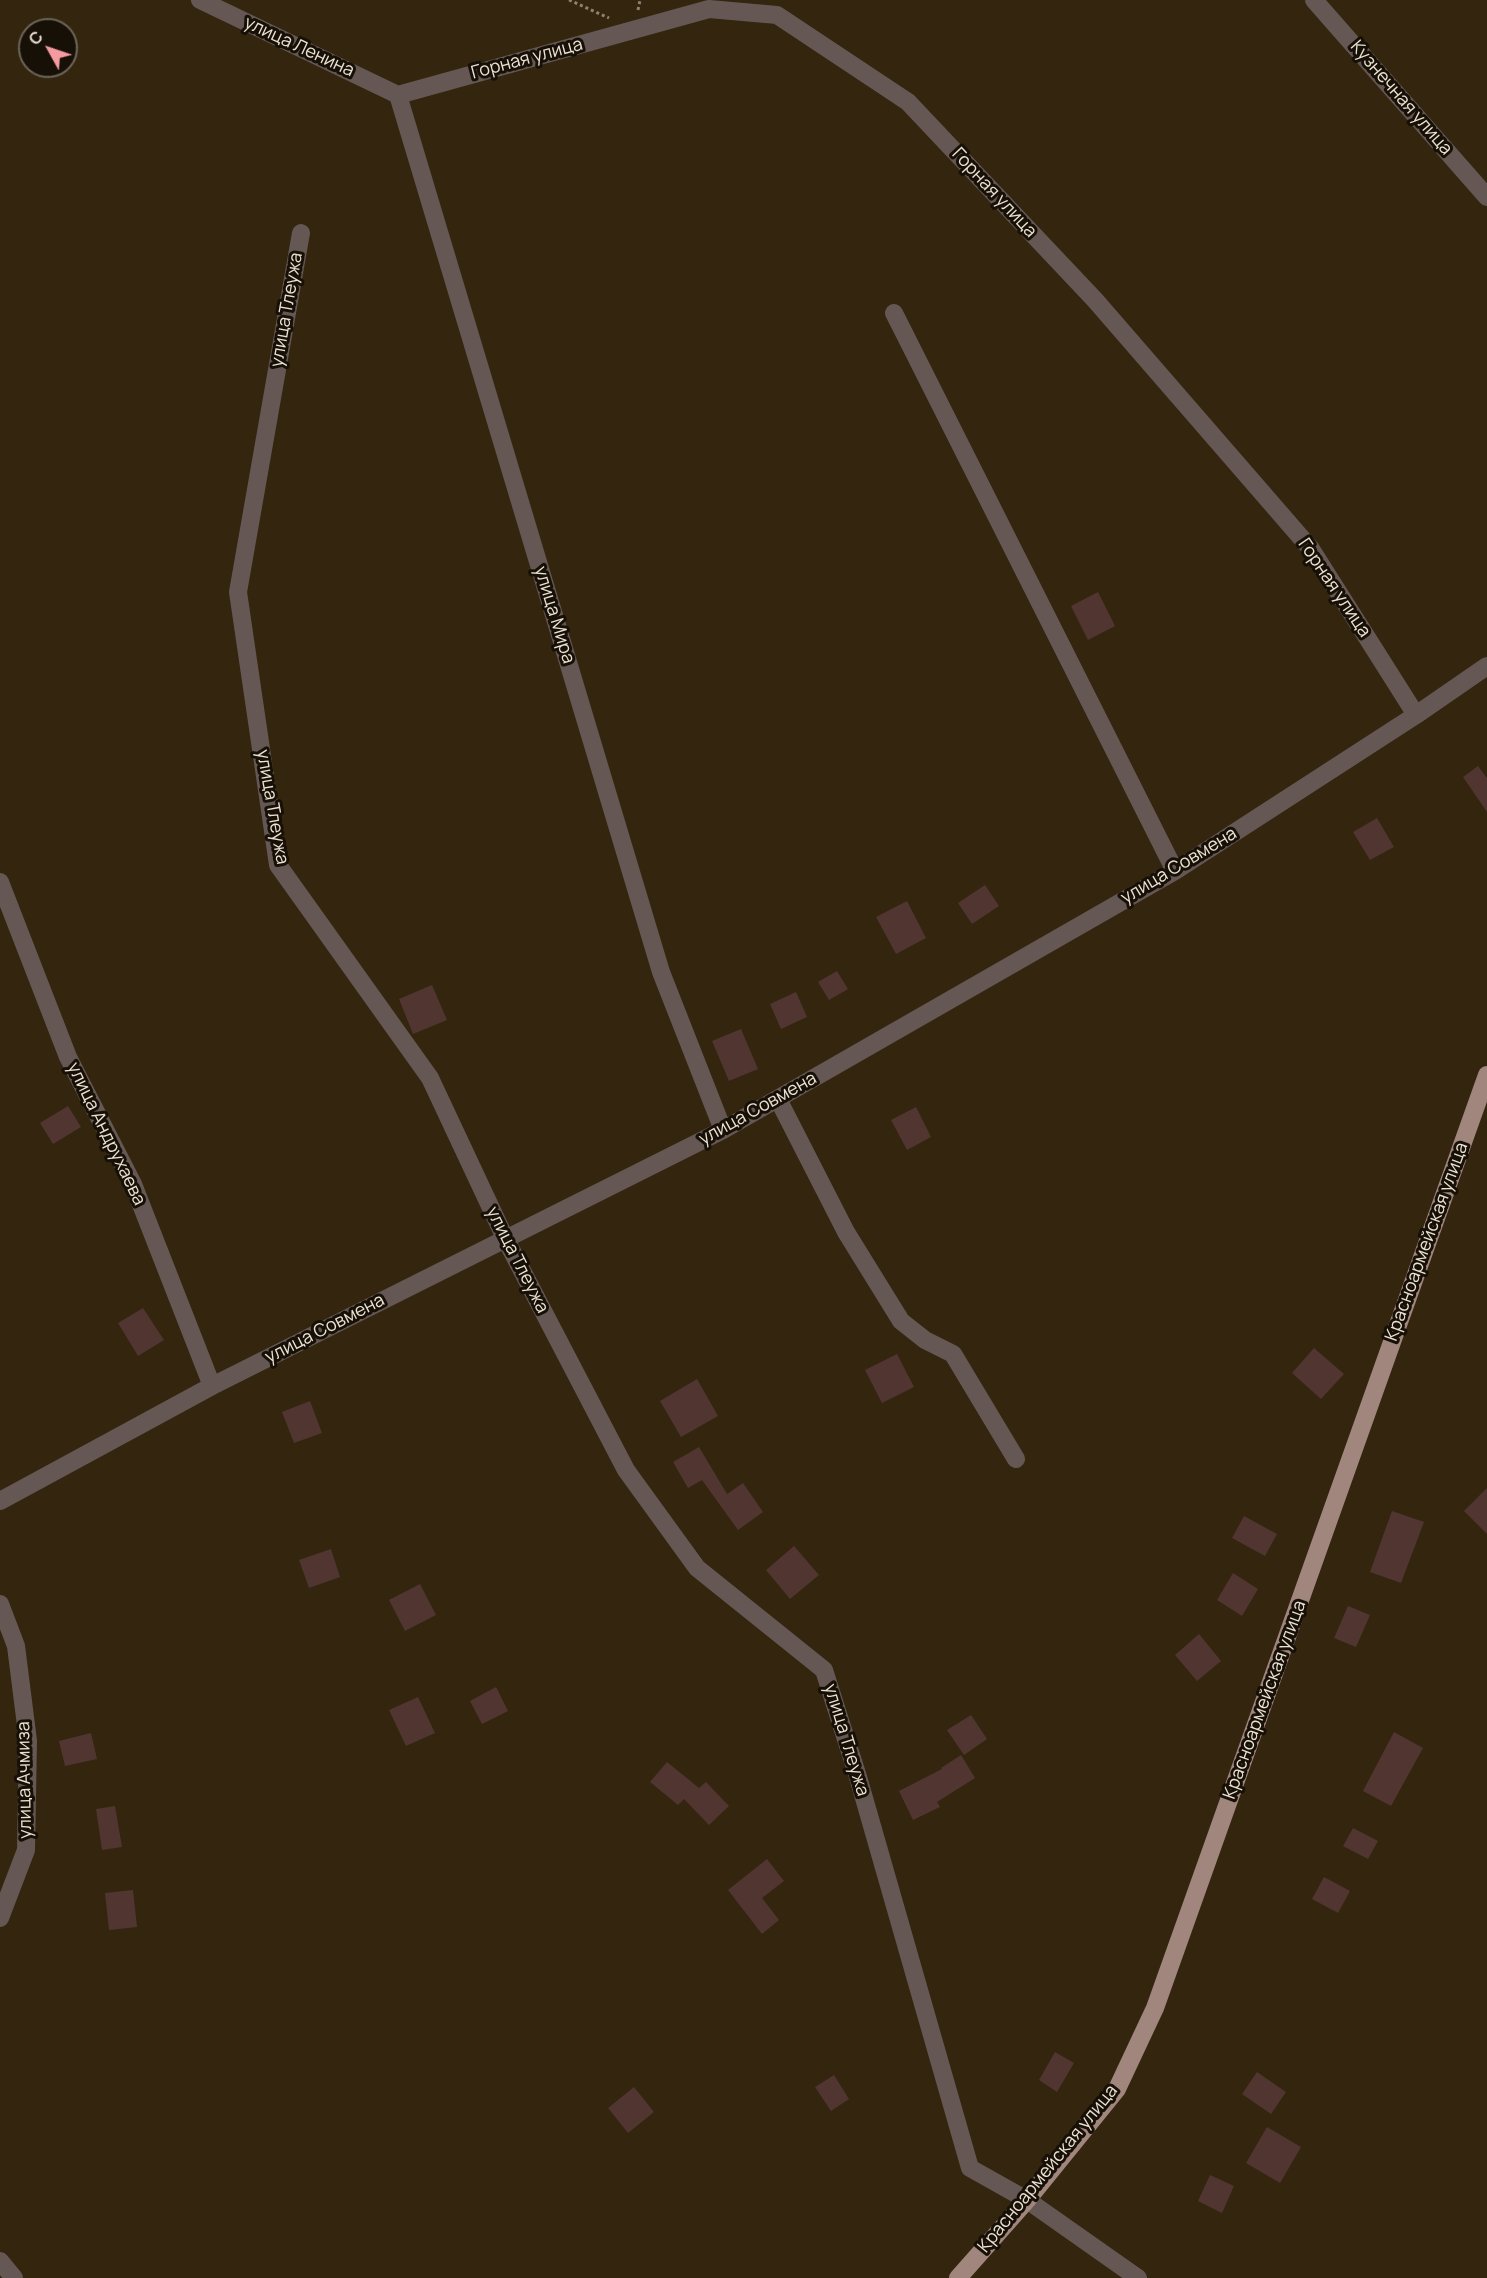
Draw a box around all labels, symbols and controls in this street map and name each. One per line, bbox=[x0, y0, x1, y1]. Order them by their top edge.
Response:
street label: улица Ленина bbox=[240, 12, 358, 82]
north arrow bbox=[18, 18, 78, 78]
text: С bbox=[24, 26, 48, 49]
street label: Горная улица bbox=[469, 34, 585, 84]
street label: Кузнечная улица bbox=[1345, 36, 1457, 160]
street label: Горная улица bbox=[947, 144, 1041, 242]
street label: улица Тлеужа bbox=[266, 251, 308, 369]
street label: Горная улица bbox=[1293, 535, 1375, 641]
street label: улица Мира bbox=[529, 564, 579, 666]
street label: улица Тлеужа bbox=[251, 748, 293, 866]
street label: улица Совмена bbox=[1117, 823, 1241, 909]
street label: улица Андрухаева bbox=[62, 1059, 150, 1209]
street label: улица Совмена bbox=[695, 1068, 821, 1150]
street label: Красноармейская улица bbox=[1381, 1140, 1473, 1344]
street label: улица Тлеужа bbox=[481, 1203, 553, 1317]
street label: улица Совмена bbox=[262, 1290, 388, 1368]
street label: Красноармейская улица bbox=[1219, 1598, 1311, 1802]
street label: улица Тлеужа bbox=[819, 1681, 873, 1799]
street label: улица Ачмиза bbox=[13, 1721, 37, 1839]
street label: Красноармейская улица bbox=[974, 2081, 1122, 2257]

